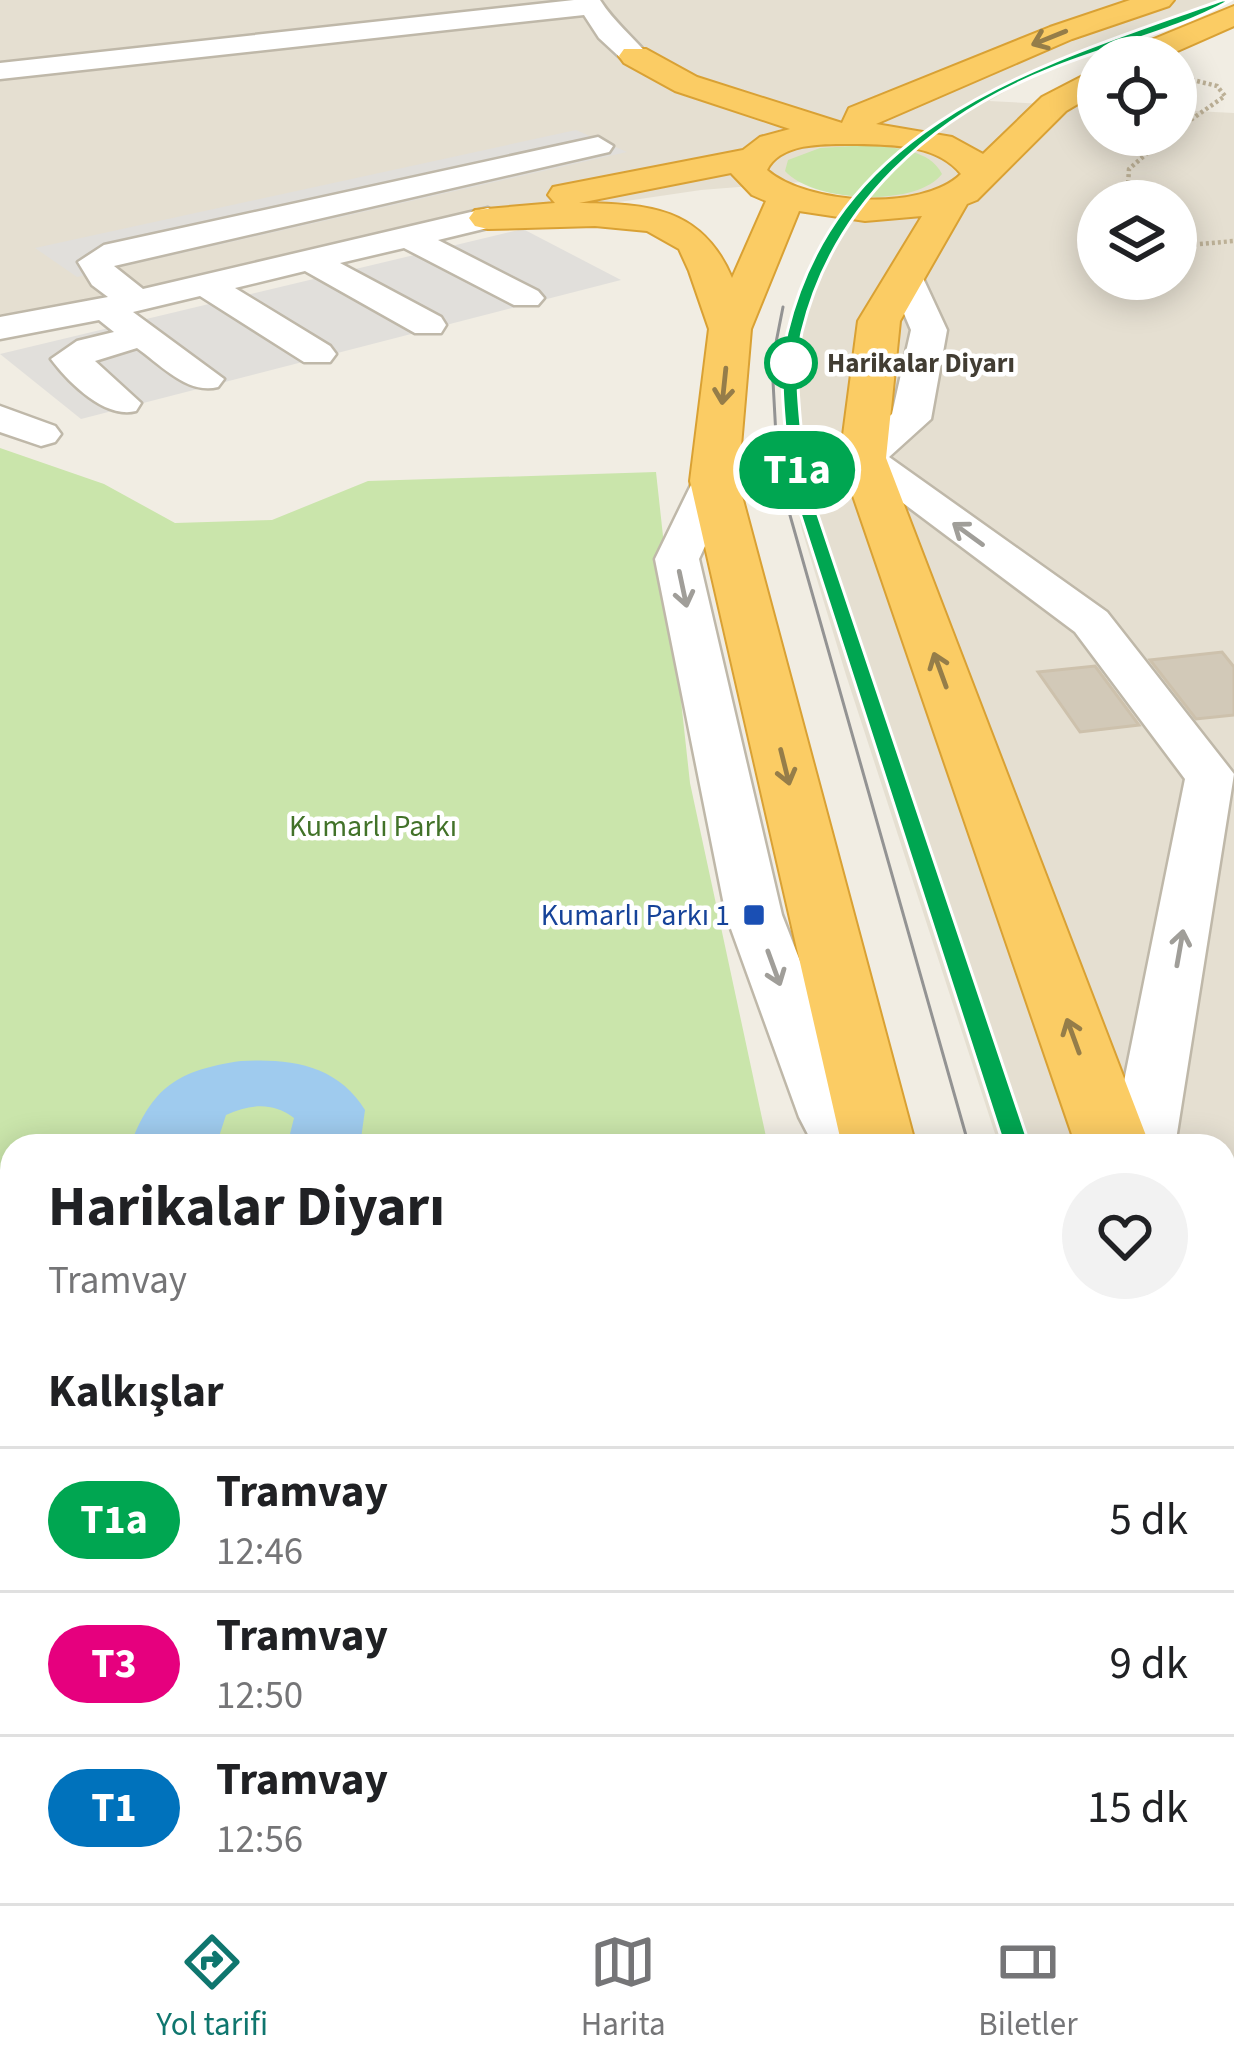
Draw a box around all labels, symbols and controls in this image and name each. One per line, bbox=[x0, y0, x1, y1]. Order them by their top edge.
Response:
one-way arrow bbox=[1031, 29, 1068, 51]
map controls bbox=[1077, 36, 1197, 300]
button: locate bbox=[1077, 36, 1197, 156]
button: layers bbox=[1077, 180, 1197, 300]
marker: Harikalar Diyarı bbox=[766, 338, 816, 388]
place label: Harikalar Diyarı bbox=[827, 344, 1015, 383]
one-way arrow bbox=[712, 366, 735, 405]
line badge: T1a bbox=[728, 431, 866, 509]
text: T1a bbox=[763, 440, 831, 500]
one-way arrow bbox=[952, 522, 985, 547]
one-way arrow bbox=[673, 569, 696, 607]
one-way arrow bbox=[928, 652, 949, 689]
one-way arrow bbox=[775, 747, 797, 785]
park label: Kumarlı Parkı bbox=[289, 805, 457, 848]
place label: Kumarlı Parkı 1 bbox=[541, 894, 730, 937]
marker: Kumarlı Parkı 1 bbox=[741, 902, 767, 928]
one-way arrow bbox=[1170, 930, 1192, 969]
one-way arrow bbox=[765, 948, 786, 985]
one-way arrow bbox=[1061, 1018, 1082, 1055]
text: Harikalar Diyarı bbox=[48, 1167, 445, 1248]
button: heart bbox=[1062, 1173, 1188, 1299]
text: Tramvay bbox=[48, 1253, 187, 1309]
text: Kalkışlar bbox=[48, 1360, 224, 1424]
text: Tramvay bbox=[216, 1460, 388, 1524]
text: 5 dk bbox=[1109, 1488, 1188, 1552]
text: T1a bbox=[80, 1490, 148, 1550]
text: 12:46 bbox=[216, 1524, 303, 1580]
text: Tramvay bbox=[216, 1604, 388, 1668]
text: 9 dk bbox=[1109, 1632, 1188, 1696]
text: T3 bbox=[91, 1634, 137, 1694]
text: 12:50 bbox=[216, 1668, 303, 1724]
text: Tramvay bbox=[216, 1748, 388, 1812]
text: 15 dk bbox=[1087, 1776, 1188, 1840]
text: T1 bbox=[91, 1778, 137, 1838]
text: 12:56 bbox=[216, 1812, 303, 1868]
tab: Yol tarifi bbox=[156, 1929, 268, 2048]
tab: Harita bbox=[581, 1929, 666, 2048]
tab: Biletler bbox=[978, 1929, 1078, 2048]

